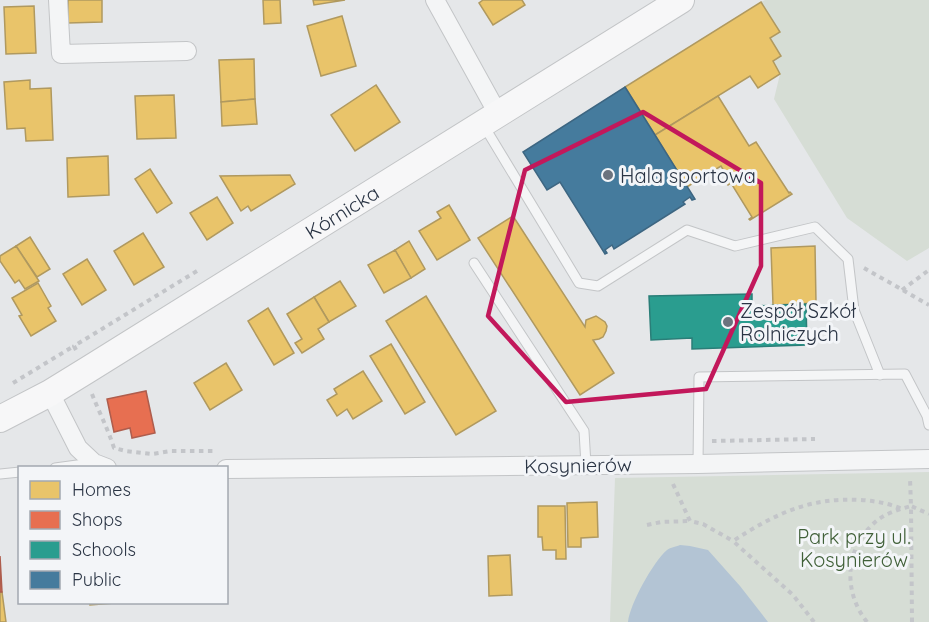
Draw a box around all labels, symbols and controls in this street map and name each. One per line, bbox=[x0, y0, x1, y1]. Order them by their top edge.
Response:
place label: Hala sportowa bbox=[620, 163, 756, 188]
marker: Hala sportowa bbox=[601, 168, 615, 182]
street label: Kórnicka bbox=[300, 179, 383, 244]
place label: Zespół Szkół Rolniczych bbox=[740, 298, 856, 346]
marker: Zespół Szkół Rolniczych bbox=[721, 315, 735, 329]
street label: Kosynierów bbox=[524, 452, 632, 478]
legend bbox=[18, 466, 228, 604]
text: Homes bbox=[72, 478, 131, 501]
text: Shops bbox=[72, 508, 123, 531]
park label: Park przy ul. Kosynierów bbox=[797, 524, 911, 572]
text: Schools bbox=[72, 538, 136, 561]
text: Public bbox=[72, 568, 121, 591]

